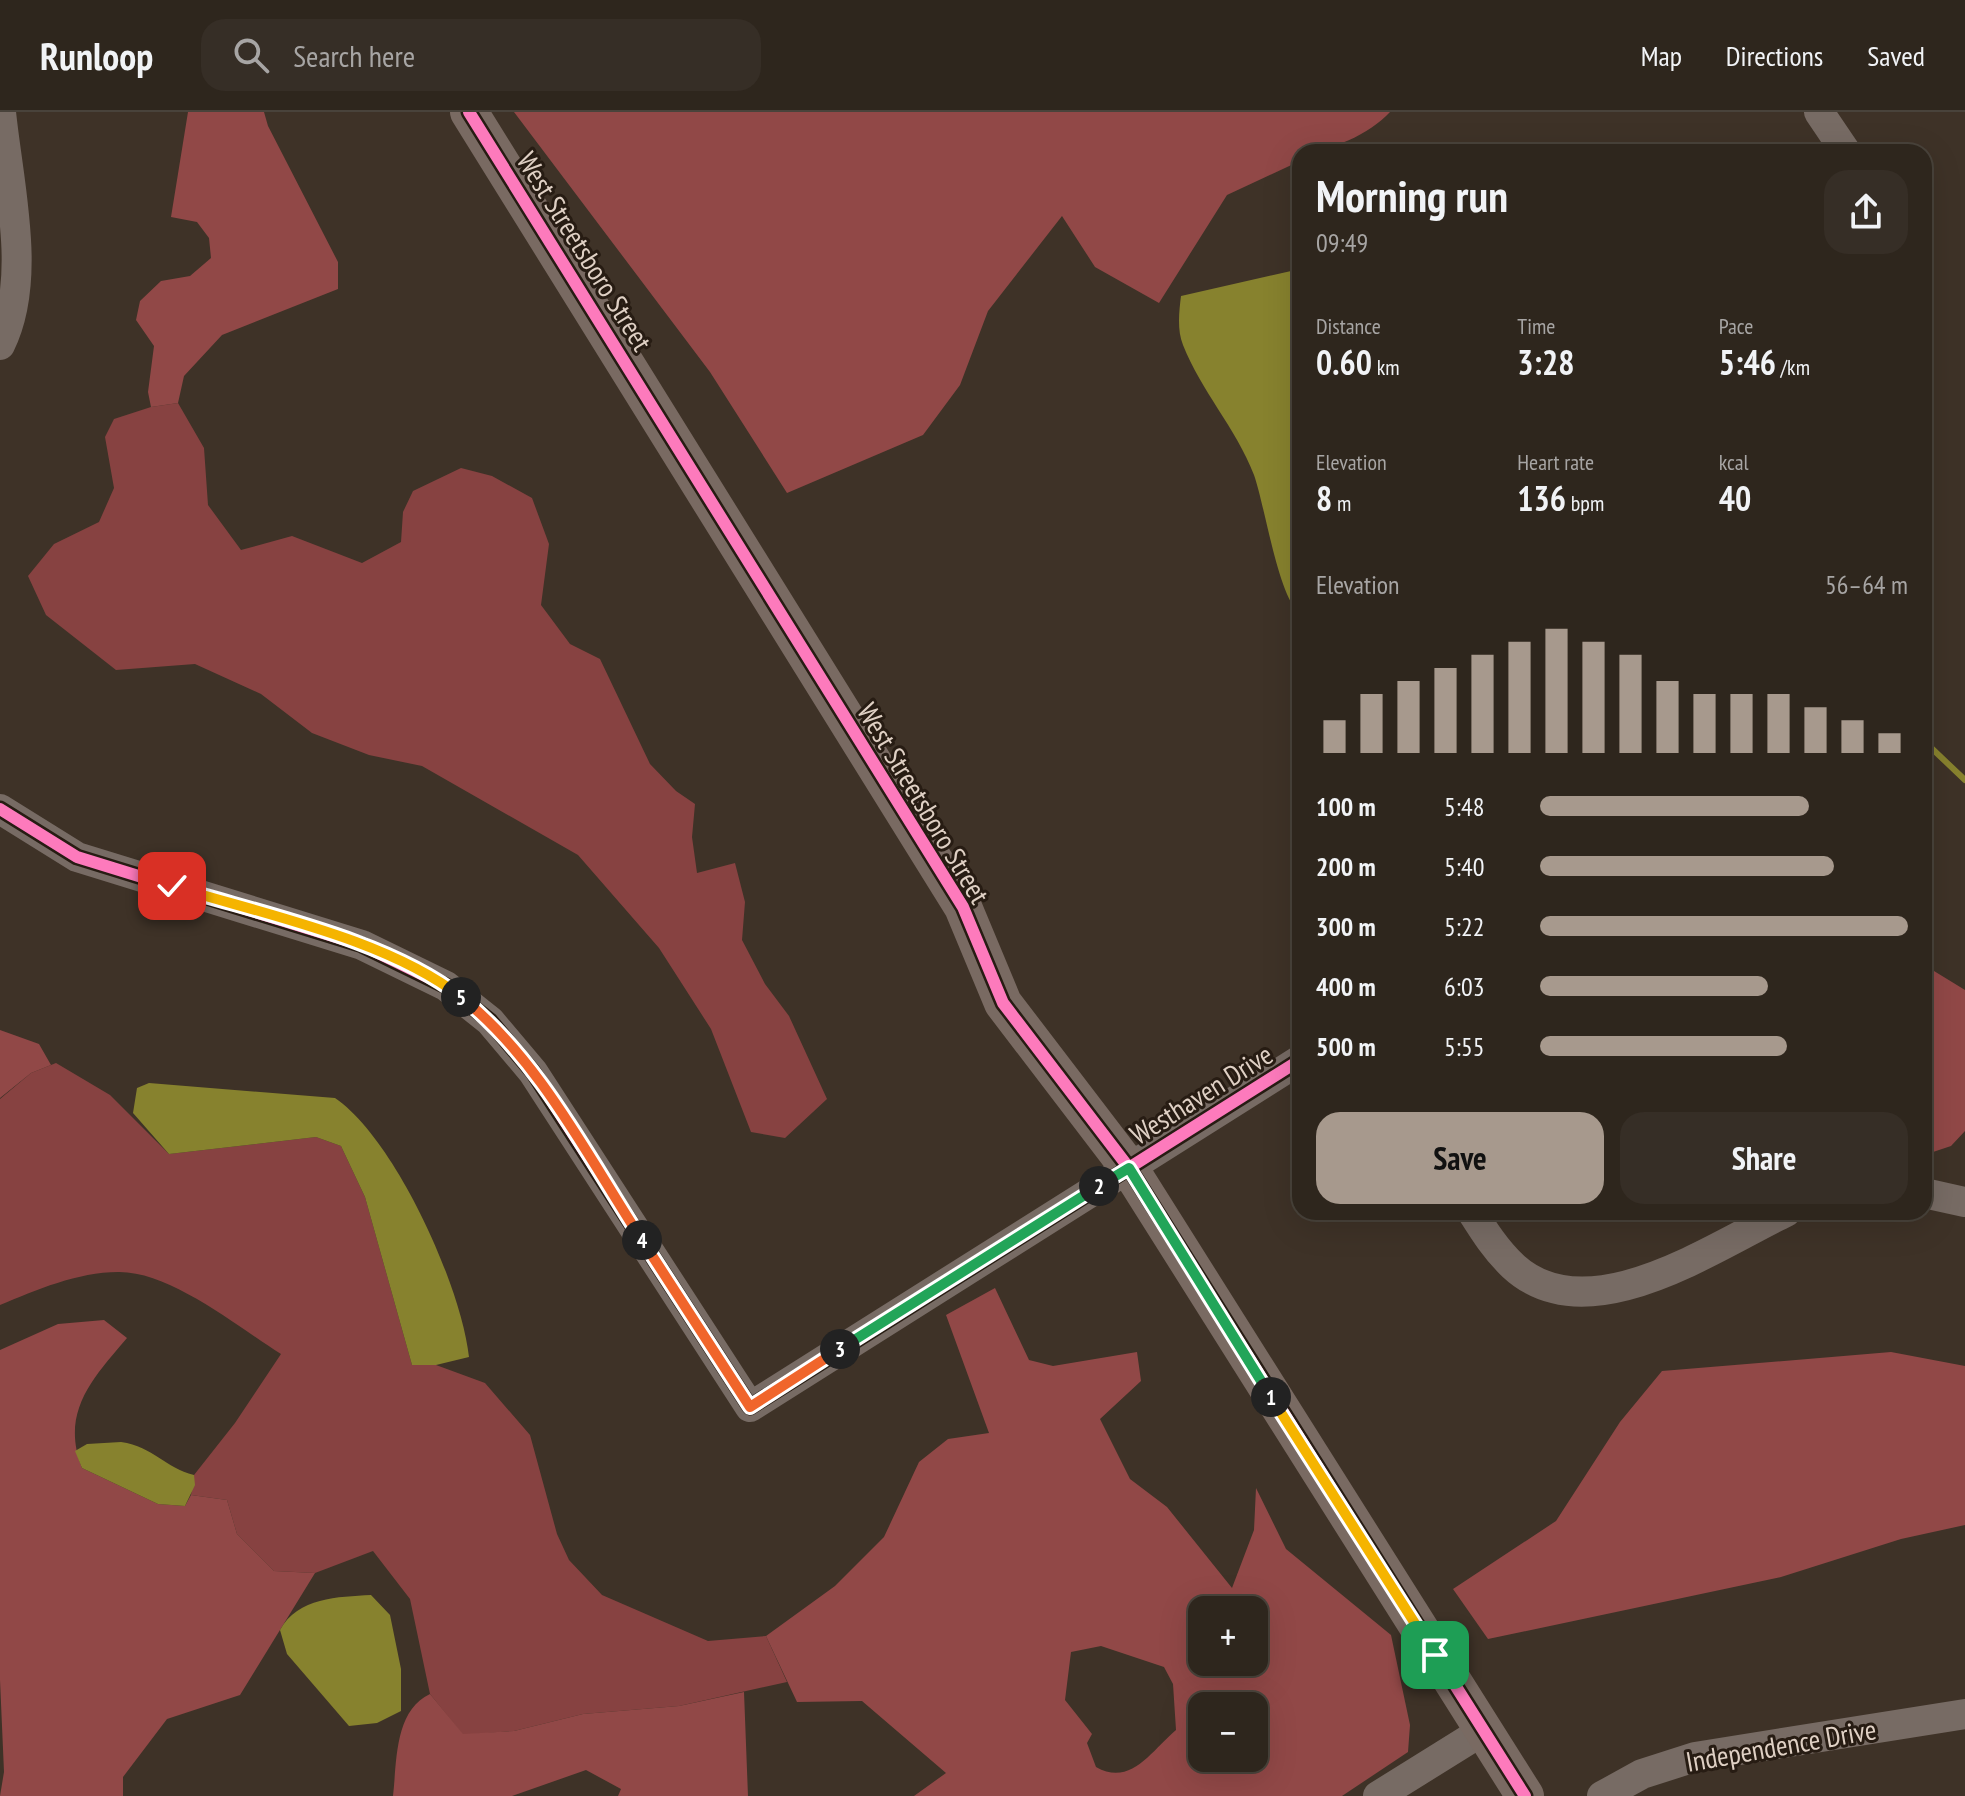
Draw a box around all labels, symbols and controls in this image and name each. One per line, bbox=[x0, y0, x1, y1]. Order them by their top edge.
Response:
search box bbox=[201, 19, 761, 91]
text: Runloop bbox=[40, 31, 153, 80]
icon: search bbox=[229, 33, 273, 77]
text: Search here bbox=[293, 36, 415, 75]
text: Map bbox=[1641, 37, 1682, 74]
text: Directions bbox=[1726, 37, 1823, 74]
text: Saved bbox=[1867, 37, 1925, 74]
street label: West Streetsboro Street bbox=[509, 145, 661, 358]
text: Morning run bbox=[1316, 167, 1508, 224]
button: share bbox=[1824, 170, 1908, 254]
text: 09:49 bbox=[1316, 226, 1368, 259]
text: Distance bbox=[1316, 312, 1381, 340]
text: Time bbox=[1517, 312, 1555, 340]
text: Pace bbox=[1719, 312, 1753, 340]
text: 0.60 bbox=[1316, 340, 1372, 384]
text: 3:28 bbox=[1517, 340, 1575, 384]
text: 5:46 bbox=[1719, 340, 1776, 384]
text: km bbox=[1372, 353, 1400, 381]
text: /km bbox=[1776, 353, 1810, 381]
text: Elevation bbox=[1316, 448, 1387, 476]
text: Heart rate bbox=[1517, 448, 1594, 476]
text: kcal bbox=[1719, 448, 1749, 476]
text: 8 bbox=[1316, 476, 1332, 520]
text: 136 bbox=[1517, 476, 1566, 520]
text: 40 bbox=[1719, 476, 1751, 520]
text: m bbox=[1332, 489, 1351, 517]
text: bpm bbox=[1566, 489, 1604, 517]
text: Elevation bbox=[1316, 568, 1399, 601]
text: 56–64 m bbox=[1825, 568, 1908, 601]
street label: West Streetsboro Street bbox=[849, 696, 999, 910]
text: 100 m bbox=[1316, 790, 1376, 823]
text: 5:48 bbox=[1444, 790, 1484, 823]
text: 200 m bbox=[1316, 850, 1376, 883]
text: 5:40 bbox=[1444, 850, 1484, 883]
pin bbox=[138, 852, 206, 920]
icon: check bbox=[150, 864, 194, 908]
text: 300 m bbox=[1316, 910, 1376, 943]
text: 5:22 bbox=[1444, 910, 1484, 943]
text: 400 m bbox=[1316, 970, 1376, 1003]
text: 6:03 bbox=[1444, 970, 1484, 1003]
pin: 5 bbox=[441, 977, 481, 1017]
text: 5 bbox=[456, 983, 466, 1011]
text: 500 m bbox=[1316, 1030, 1376, 1063]
text: 5:55 bbox=[1444, 1030, 1484, 1063]
street label: Westhaven Drive bbox=[1123, 1035, 1279, 1153]
button: Save bbox=[1316, 1112, 1604, 1204]
button: Share bbox=[1620, 1112, 1908, 1204]
pin: 2 bbox=[1079, 1166, 1119, 1206]
text: 2 bbox=[1094, 1172, 1104, 1200]
pin: 4 bbox=[622, 1220, 662, 1260]
text: 4 bbox=[637, 1226, 647, 1254]
pin: 3 bbox=[820, 1329, 860, 1369]
text: 3 bbox=[835, 1335, 845, 1363]
pin: 1 bbox=[1251, 1377, 1291, 1417]
text: 1 bbox=[1266, 1383, 1276, 1411]
map controls bbox=[1188, 1596, 1268, 1772]
button: + bbox=[1188, 1596, 1268, 1676]
pin bbox=[1401, 1621, 1469, 1689]
icon: arrive bbox=[1413, 1633, 1457, 1677]
button: − bbox=[1188, 1692, 1268, 1772]
street label: Independence Drive bbox=[1683, 1710, 1879, 1780]

